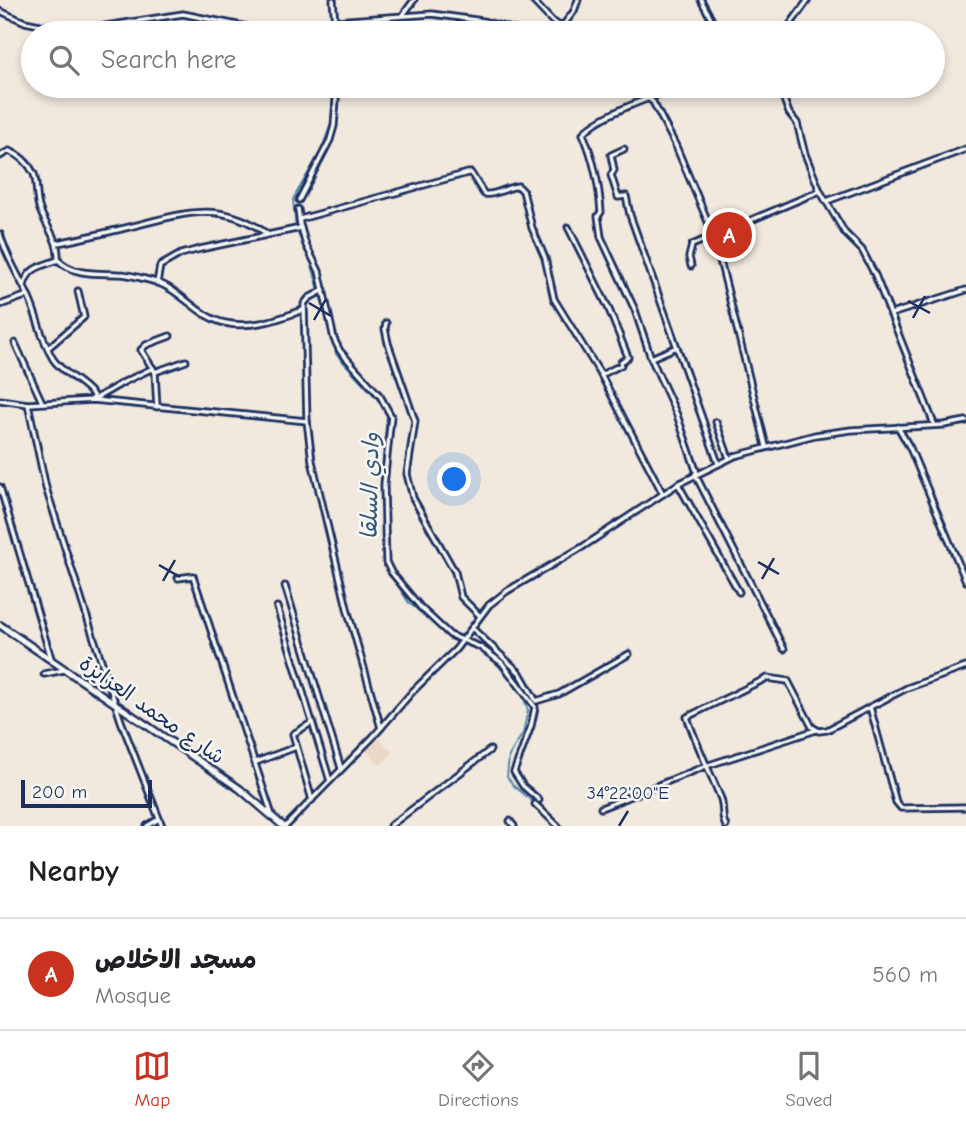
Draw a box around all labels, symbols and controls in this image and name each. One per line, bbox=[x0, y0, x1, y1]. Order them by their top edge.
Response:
search box bbox=[21, 21, 945, 98]
icon: search bbox=[45, 41, 83, 79]
text: Search here bbox=[101, 45, 236, 75]
pin: A bbox=[706, 209, 752, 261]
water label: وادي السلقا bbox=[356, 432, 387, 540]
your location bbox=[437, 462, 471, 496]
street label: شارع محمد العزايزة bbox=[73, 651, 229, 772]
scale bar bbox=[21, 777, 152, 809]
text: 200 m bbox=[32, 781, 87, 803]
text: 34°22'00"E bbox=[587, 783, 669, 804]
text: Nearby bbox=[28, 854, 119, 889]
text: مسجد الاخلاص bbox=[95, 945, 257, 975]
text: A bbox=[45, 961, 57, 988]
text: 560 m bbox=[872, 961, 938, 988]
text: Mosque bbox=[95, 982, 171, 1009]
tab: Map bbox=[133, 1047, 171, 1111]
tab: Directions bbox=[438, 1047, 518, 1111]
tab: Saved bbox=[785, 1047, 833, 1111]

